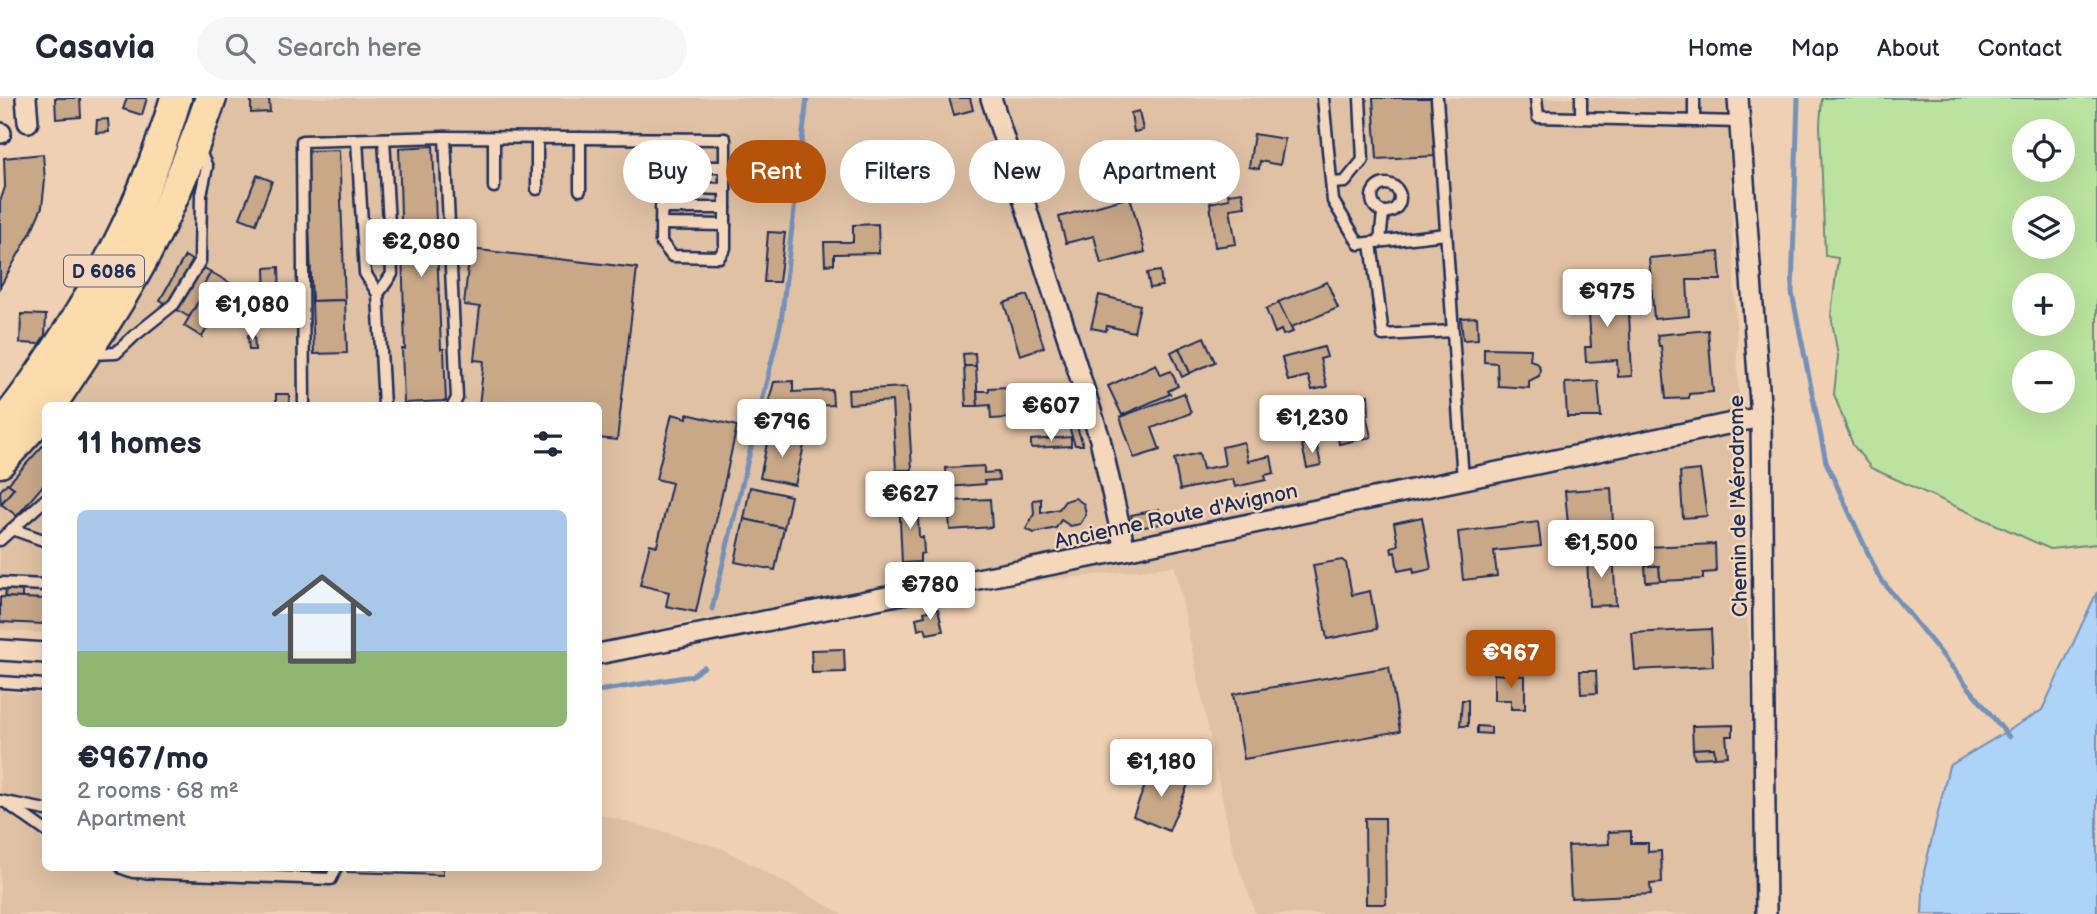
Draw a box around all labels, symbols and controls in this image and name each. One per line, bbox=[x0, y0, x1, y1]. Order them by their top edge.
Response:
search box bbox=[197, 17, 687, 80]
text: Casavia bbox=[35, 28, 155, 68]
icon: search bbox=[221, 29, 259, 67]
text: Search here bbox=[277, 33, 421, 64]
text: Home bbox=[1688, 34, 1753, 63]
text: Map bbox=[1791, 34, 1839, 63]
text: About bbox=[1877, 34, 1939, 63]
text: Contact bbox=[1977, 34, 2062, 63]
map controls bbox=[2012, 119, 2075, 413]
button: locate bbox=[2012, 119, 2075, 182]
chip: Buy bbox=[623, 140, 712, 203]
chip: Rent bbox=[726, 140, 826, 203]
chip: Filters bbox=[840, 140, 955, 203]
chip: New bbox=[969, 140, 1065, 203]
chip: Apartment bbox=[1079, 140, 1240, 203]
button: layers bbox=[2012, 196, 2075, 259]
pin: €2,080 bbox=[364, 220, 478, 279]
text: €2,080 bbox=[382, 228, 460, 256]
road number: D 6086 bbox=[64, 256, 144, 286]
pin: €975 bbox=[1566, 270, 1648, 329]
button: + bbox=[2012, 273, 2075, 336]
text: €975 bbox=[1579, 278, 1635, 306]
pin: €1,080 bbox=[195, 282, 309, 342]
text: €1,080 bbox=[215, 291, 289, 319]
button: − bbox=[2012, 350, 2075, 413]
pin: €607 bbox=[1010, 384, 1092, 443]
text: €607 bbox=[1022, 392, 1080, 420]
street label: Chemin de l'Aérodrome bbox=[1724, 395, 1753, 617]
pin: €1,230 bbox=[1255, 396, 1369, 455]
pin: €796 bbox=[741, 400, 823, 459]
text: €1,230 bbox=[1275, 404, 1349, 432]
text: €796 bbox=[753, 408, 811, 436]
icon: filters bbox=[529, 425, 567, 463]
text: 11 homes bbox=[77, 426, 201, 462]
pin: €627 bbox=[869, 472, 951, 531]
street label: Ancienne Route d'Avignon bbox=[1052, 479, 1300, 554]
text: €627 bbox=[881, 480, 939, 508]
pin: €1,500 bbox=[1544, 520, 1658, 580]
text: €1,500 bbox=[1564, 529, 1638, 557]
icon: home bbox=[259, 556, 385, 682]
pin: €780 bbox=[889, 562, 971, 622]
text: €780 bbox=[901, 571, 959, 599]
pin: €967 bbox=[1470, 630, 1552, 690]
text: €967 bbox=[1482, 639, 1540, 667]
pin: €1,180 bbox=[1104, 740, 1218, 799]
text: €967/mo bbox=[77, 741, 209, 777]
text: €1,180 bbox=[1126, 748, 1196, 776]
text: 2 rooms · 68 m² bbox=[77, 777, 239, 805]
text: Apartment bbox=[77, 805, 186, 833]

